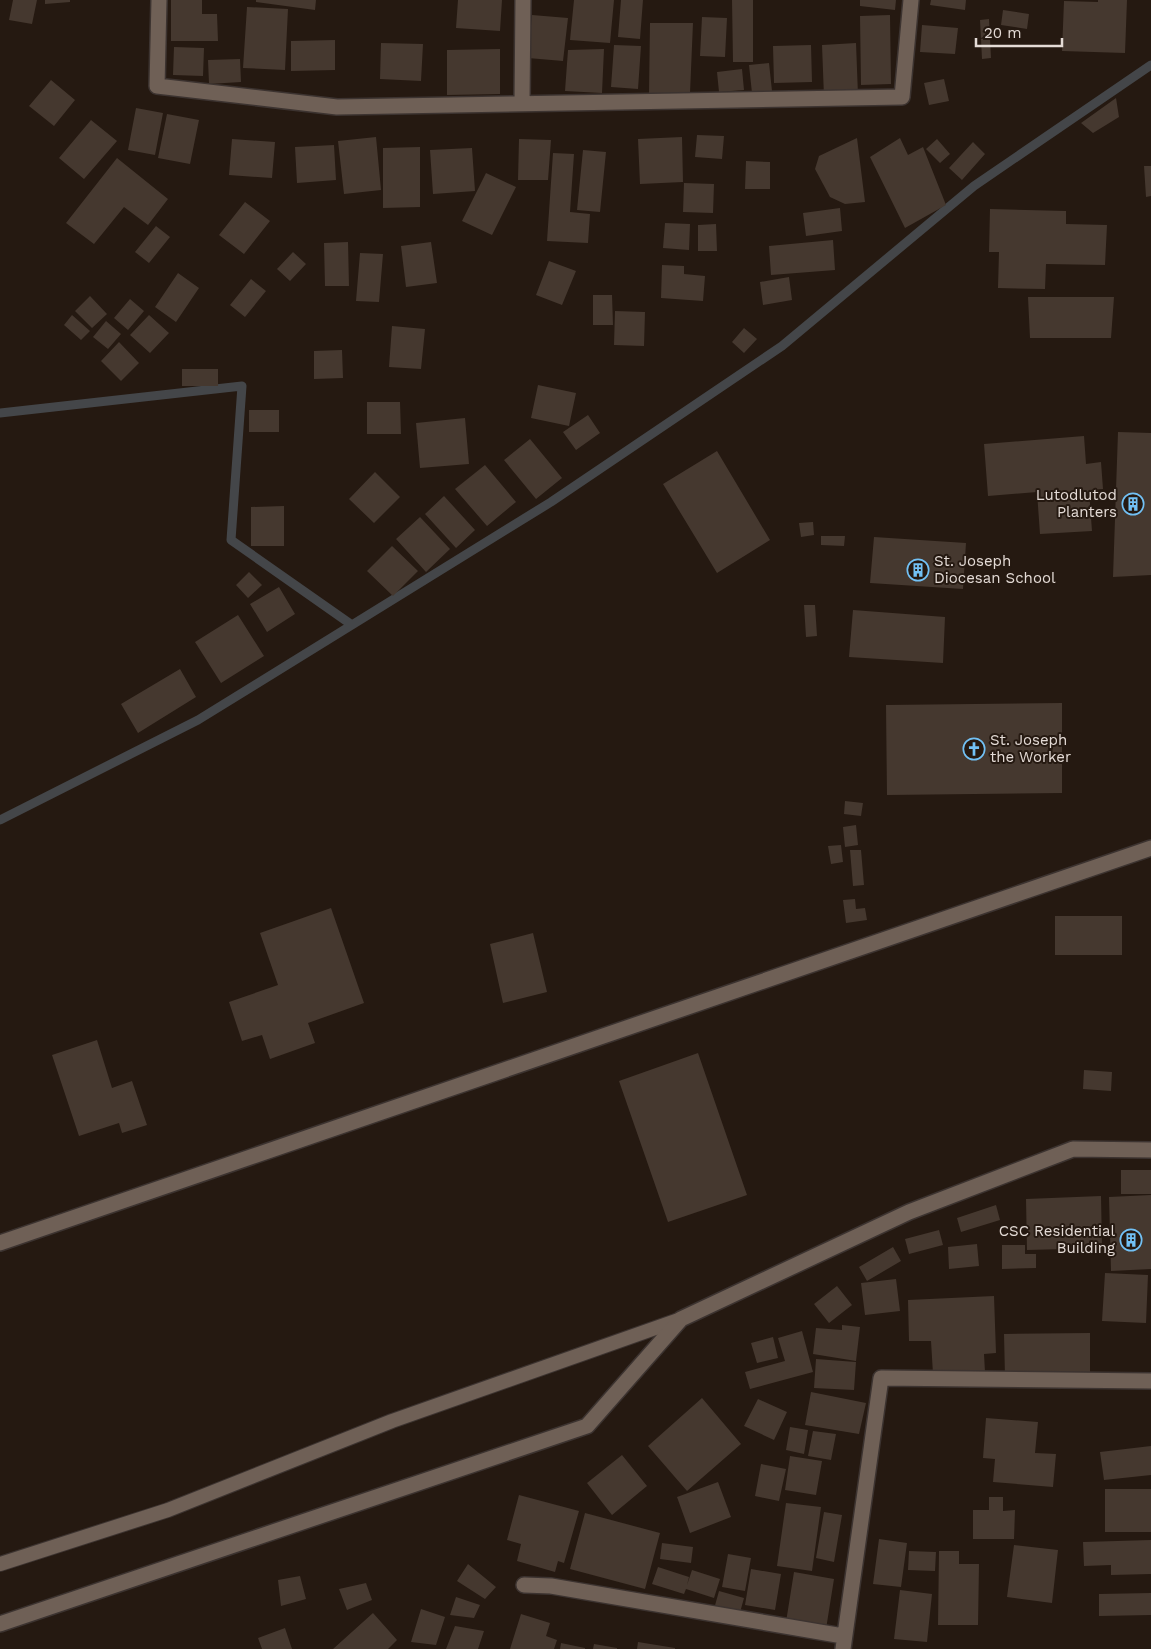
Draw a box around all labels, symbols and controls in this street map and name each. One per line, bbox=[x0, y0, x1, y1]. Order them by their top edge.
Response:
scale bar bbox=[976, 15, 1062, 47]
text: 20 m bbox=[984, 24, 1022, 42]
place label: Lutodlutod Planters bbox=[1036, 486, 1117, 521]
building icon: Lutodlutod Planters bbox=[1121, 492, 1145, 516]
place label: St. Joseph Diocesan School bbox=[934, 552, 1056, 587]
building icon: St. Joseph Diocesan School bbox=[906, 558, 930, 582]
place label: St. Joseph the Worker bbox=[990, 731, 1071, 766]
church icon: St. Joseph the Worker bbox=[962, 737, 986, 761]
place label: CSC Residential Building bbox=[999, 1222, 1115, 1257]
building icon: CSC Residential Building bbox=[1119, 1228, 1143, 1252]

